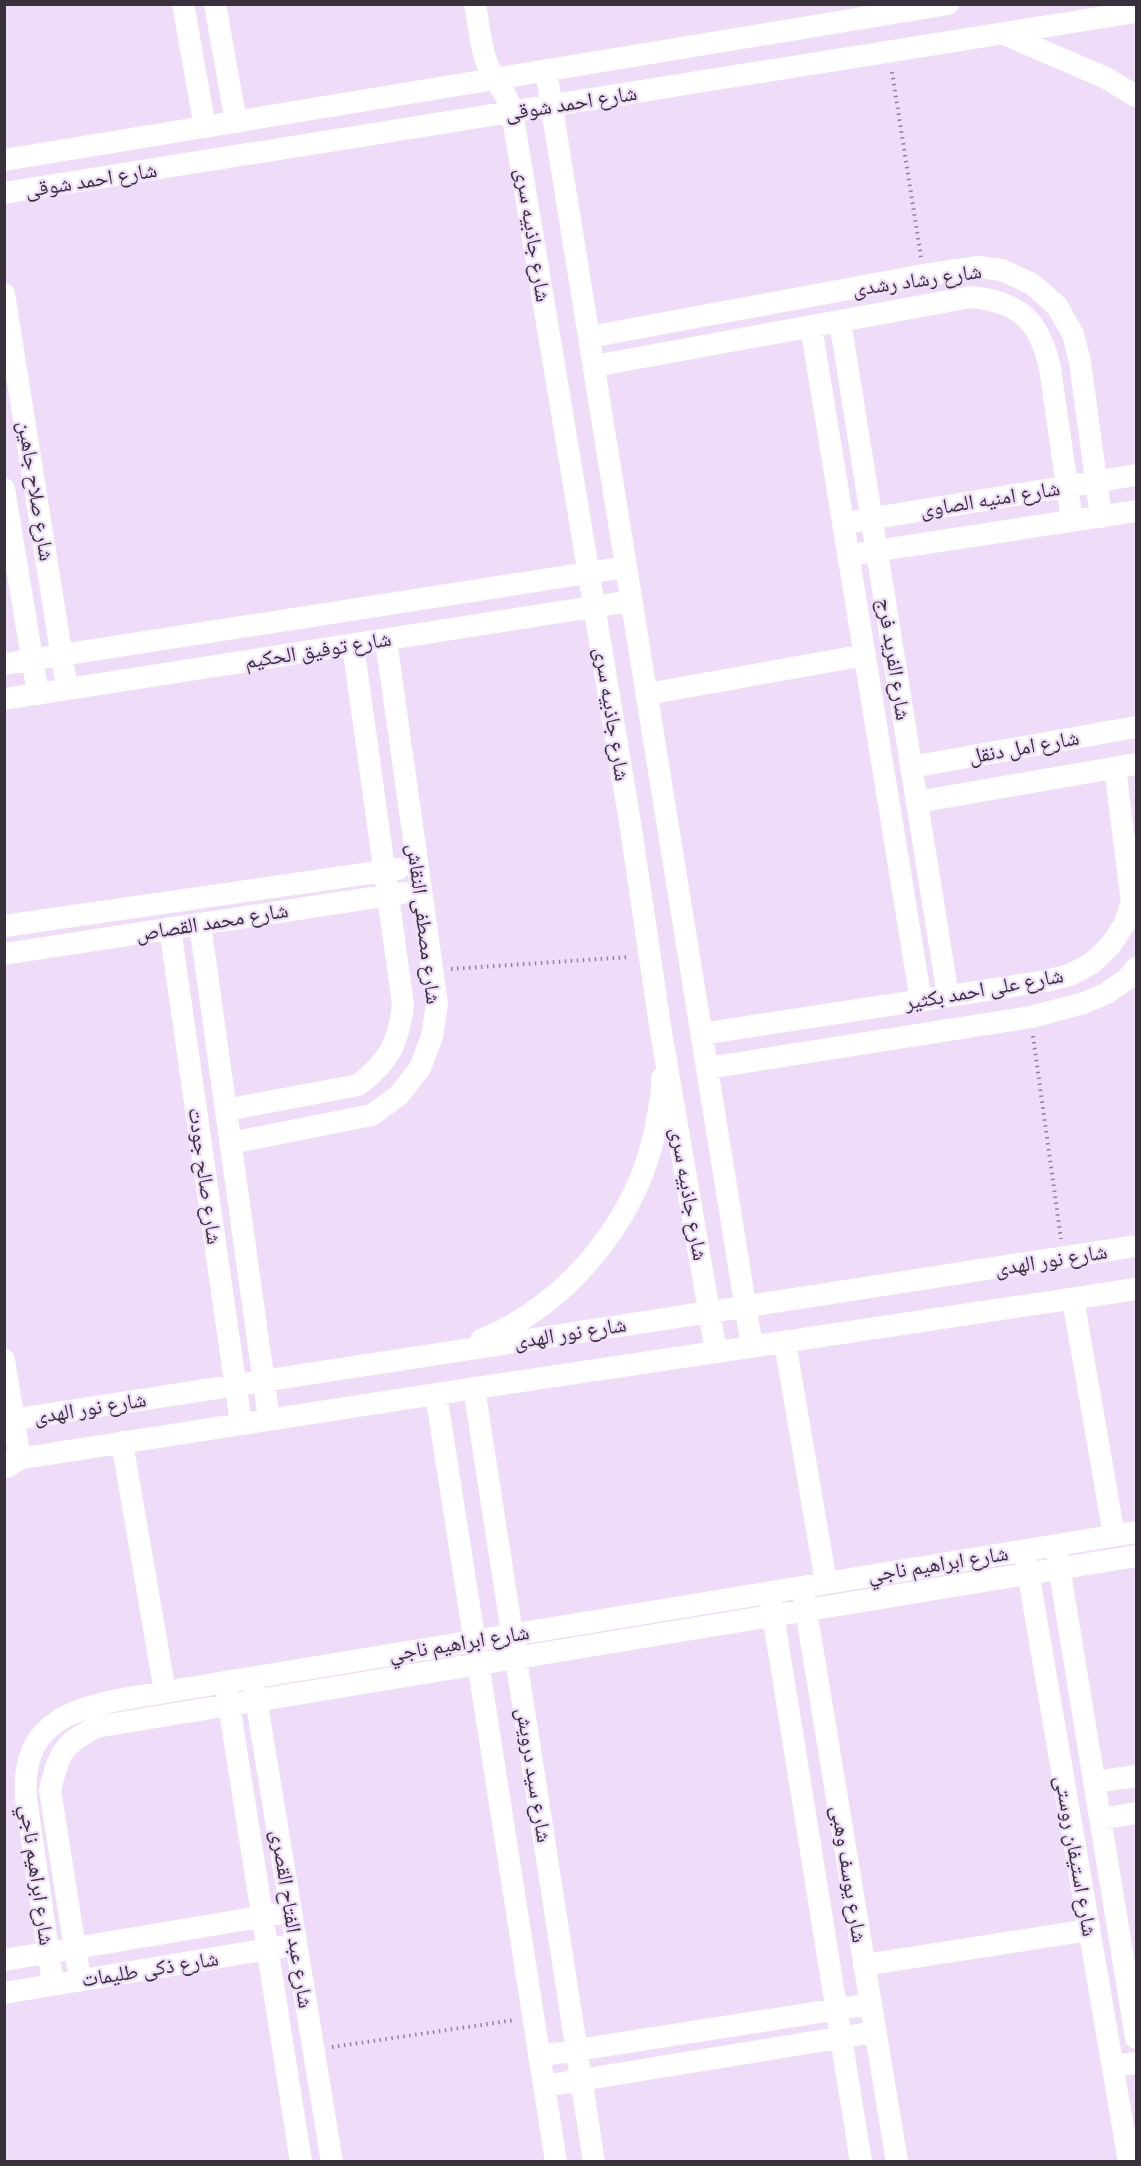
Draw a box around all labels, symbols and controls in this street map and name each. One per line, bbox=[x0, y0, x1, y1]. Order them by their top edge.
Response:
street label: شارع احمد شوقى bbox=[503, 81, 639, 126]
street label: شارع احمد شوقى bbox=[23, 158, 159, 203]
street label: شارع جاذبيه سرى bbox=[510, 166, 555, 304]
street label: شارع رشاد رشدى bbox=[851, 259, 983, 302]
street label: شارع صلاح جاهين bbox=[12, 419, 59, 563]
street label: شارع امنيه الصاوى bbox=[918, 476, 1062, 523]
street label: شارع الفريد فرج bbox=[872, 596, 916, 722]
street label: شارع توفيق الحكيم bbox=[243, 627, 393, 675]
street label: شارع جاذبيه سرى bbox=[589, 645, 634, 783]
street label: شارع امل دنقل bbox=[967, 725, 1081, 769]
street label: شارع مصطفى النقاش bbox=[401, 842, 446, 1006]
street label: شارع محمد القصاص bbox=[134, 898, 290, 947]
street label: شارع على احمد بكثير bbox=[902, 963, 1065, 1016]
street label: شارع صالح جودت bbox=[183, 1106, 226, 1246]
street label: شارع جاذبيه سرى bbox=[664, 1125, 713, 1263]
street label: شارع نور الهدى bbox=[993, 1239, 1109, 1282]
street label: شارع نور الهدى bbox=[512, 1312, 628, 1355]
street label: شارع نور الهدى bbox=[32, 1387, 148, 1430]
street label: شارع ابراهيم ناجي bbox=[866, 1541, 1011, 1591]
street label: شارع ابراهيم ناجي bbox=[387, 1620, 532, 1670]
street label: شارع سيد درويش bbox=[511, 1706, 556, 1844]
street label: شارع استيفان روستى bbox=[1049, 1774, 1102, 1939]
street label: شارع ابراهيم ناجي bbox=[11, 1803, 59, 1948]
street label: شارع يوسف وهبى bbox=[825, 1804, 872, 1944]
street label: شارع عبد الفتاح القصرى bbox=[265, 1828, 318, 2010]
street label: شارع ذكى طليمات bbox=[80, 1946, 220, 1993]

